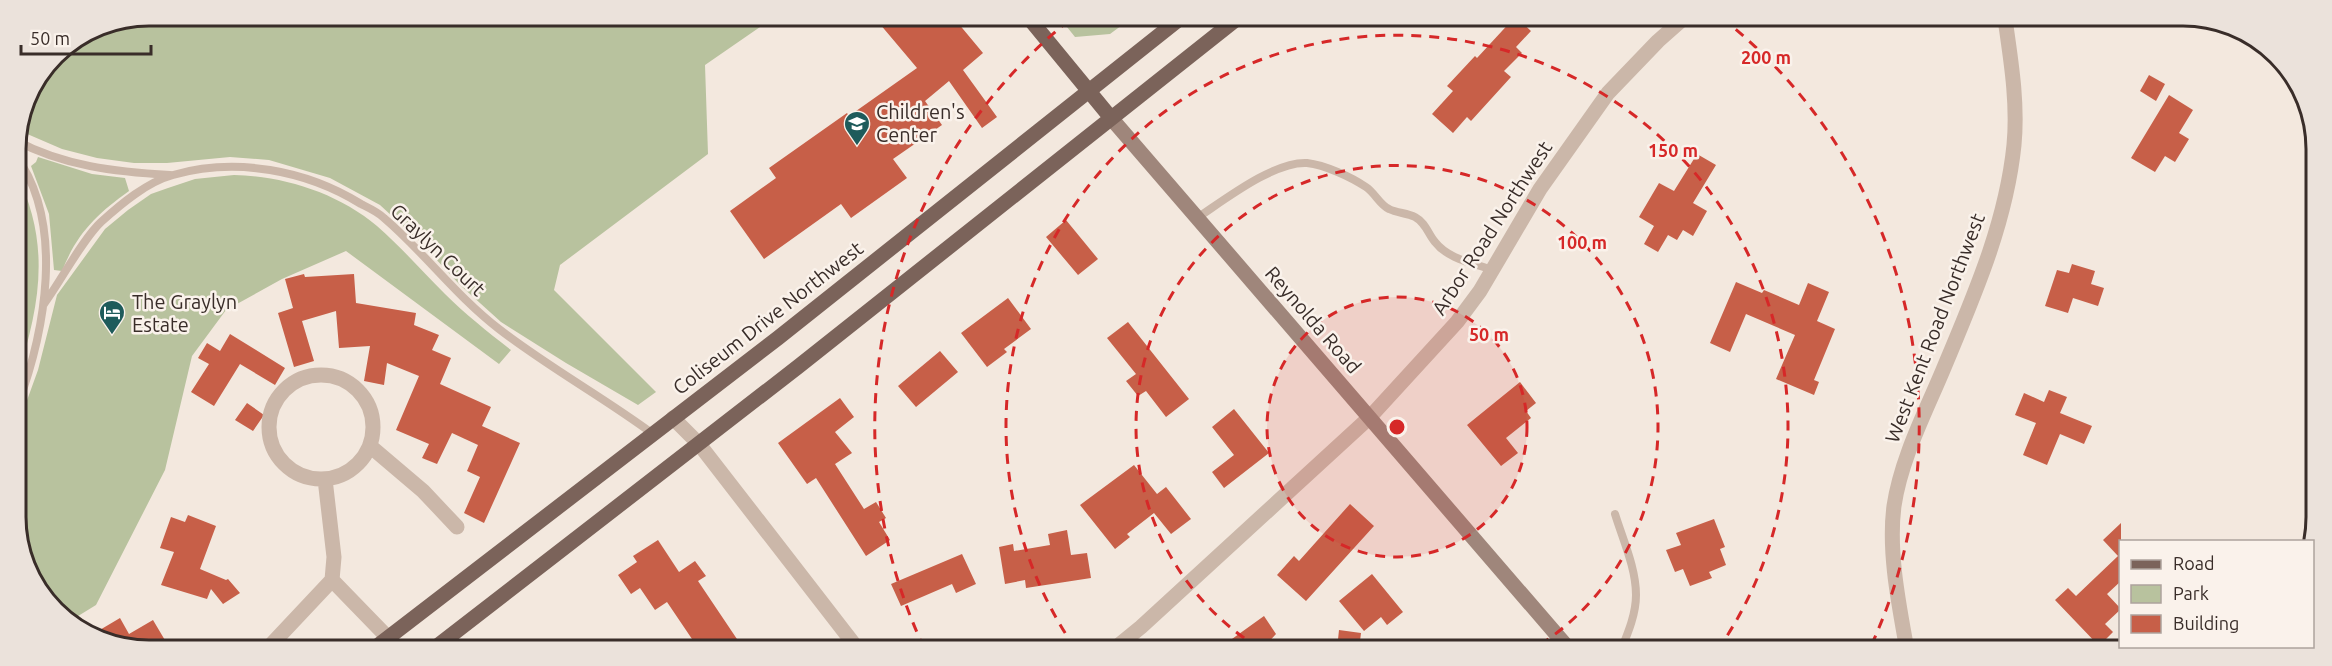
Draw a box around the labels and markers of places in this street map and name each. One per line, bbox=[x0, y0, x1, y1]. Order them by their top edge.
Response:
place label: Children's Center bbox=[876, 100, 965, 146]
school or university icon: Children's Center bbox=[842, 109, 872, 147]
place label: The Graylyn Estate bbox=[132, 290, 237, 336]
hotel icon: The Graylyn Estate bbox=[97, 298, 127, 336]
centre of rings bbox=[1387, 417, 1407, 437]

